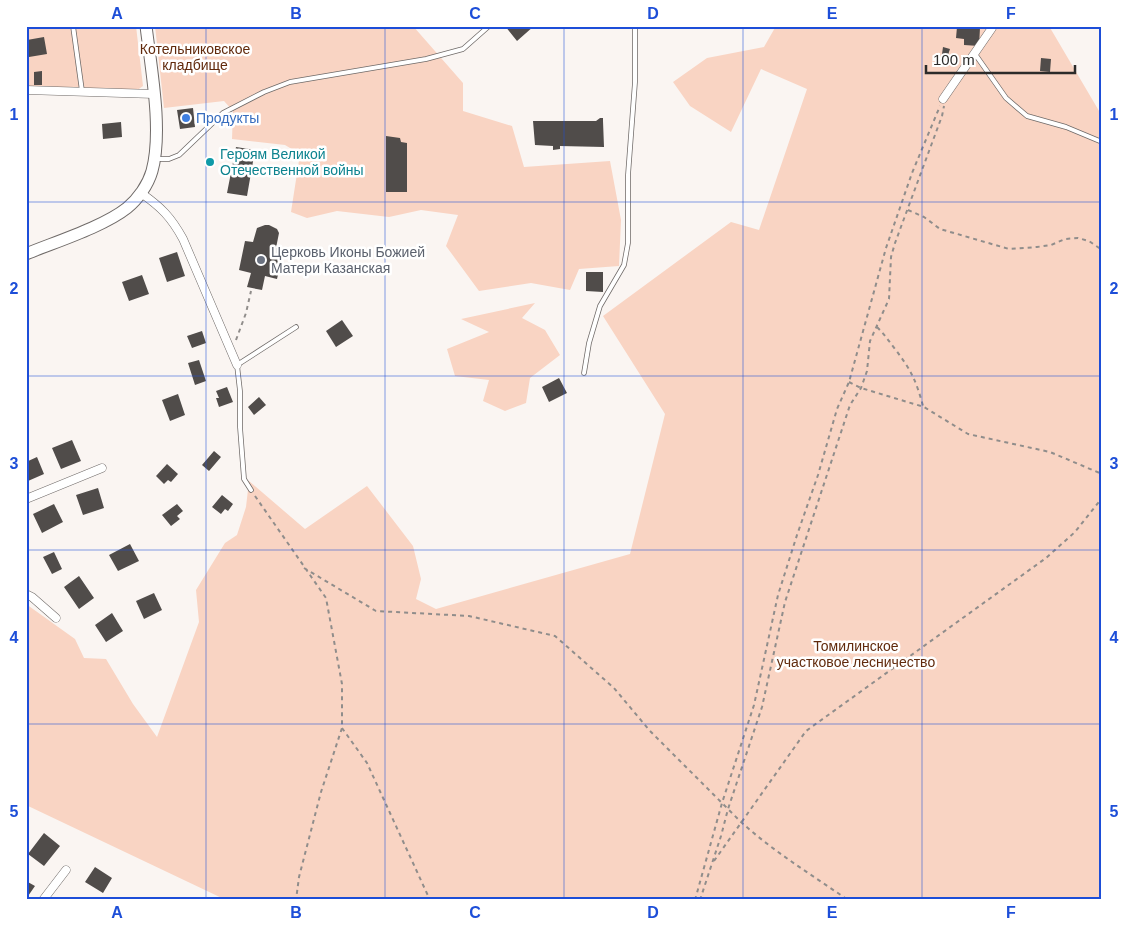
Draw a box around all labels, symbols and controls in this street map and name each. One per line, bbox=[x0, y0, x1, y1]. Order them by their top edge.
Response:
text: A bbox=[111, 5, 123, 22]
text: B bbox=[290, 5, 302, 22]
text: C bbox=[469, 5, 481, 22]
text: D bbox=[647, 5, 659, 22]
text: E bbox=[827, 5, 838, 22]
text: F bbox=[1006, 5, 1016, 22]
park label: Котельниковское кладбище bbox=[140, 41, 250, 73]
scale bar bbox=[926, 42, 1074, 74]
text: 100 m bbox=[933, 51, 975, 68]
text: 1 bbox=[10, 106, 19, 123]
text: 1 bbox=[1110, 106, 1119, 123]
place label: Продукты bbox=[196, 110, 259, 126]
marker: Продукты bbox=[180, 112, 192, 124]
place label: Героям Великой Отечественной войны bbox=[220, 146, 364, 178]
marker: Героям Великой Отечественной войны bbox=[204, 156, 216, 168]
place label: Церковь Иконы Божией Матери Казанская bbox=[271, 244, 425, 276]
marker: Церковь Иконы Божией Матери Казанская bbox=[255, 254, 267, 266]
text: 2 bbox=[10, 280, 19, 297]
text: 2 bbox=[1110, 280, 1119, 297]
text: 3 bbox=[10, 455, 19, 472]
text: 3 bbox=[1110, 455, 1119, 472]
text: 4 bbox=[10, 629, 19, 646]
text: 4 bbox=[1110, 629, 1119, 646]
park label: Томилинское участковое лесничество bbox=[777, 638, 935, 670]
text: 5 bbox=[10, 803, 19, 820]
text: 5 bbox=[1110, 803, 1119, 820]
text: A bbox=[111, 904, 123, 921]
text: B bbox=[290, 904, 302, 921]
text: C bbox=[469, 904, 481, 921]
text: D bbox=[647, 904, 659, 921]
text: E bbox=[827, 904, 838, 921]
text: F bbox=[1006, 904, 1016, 921]

